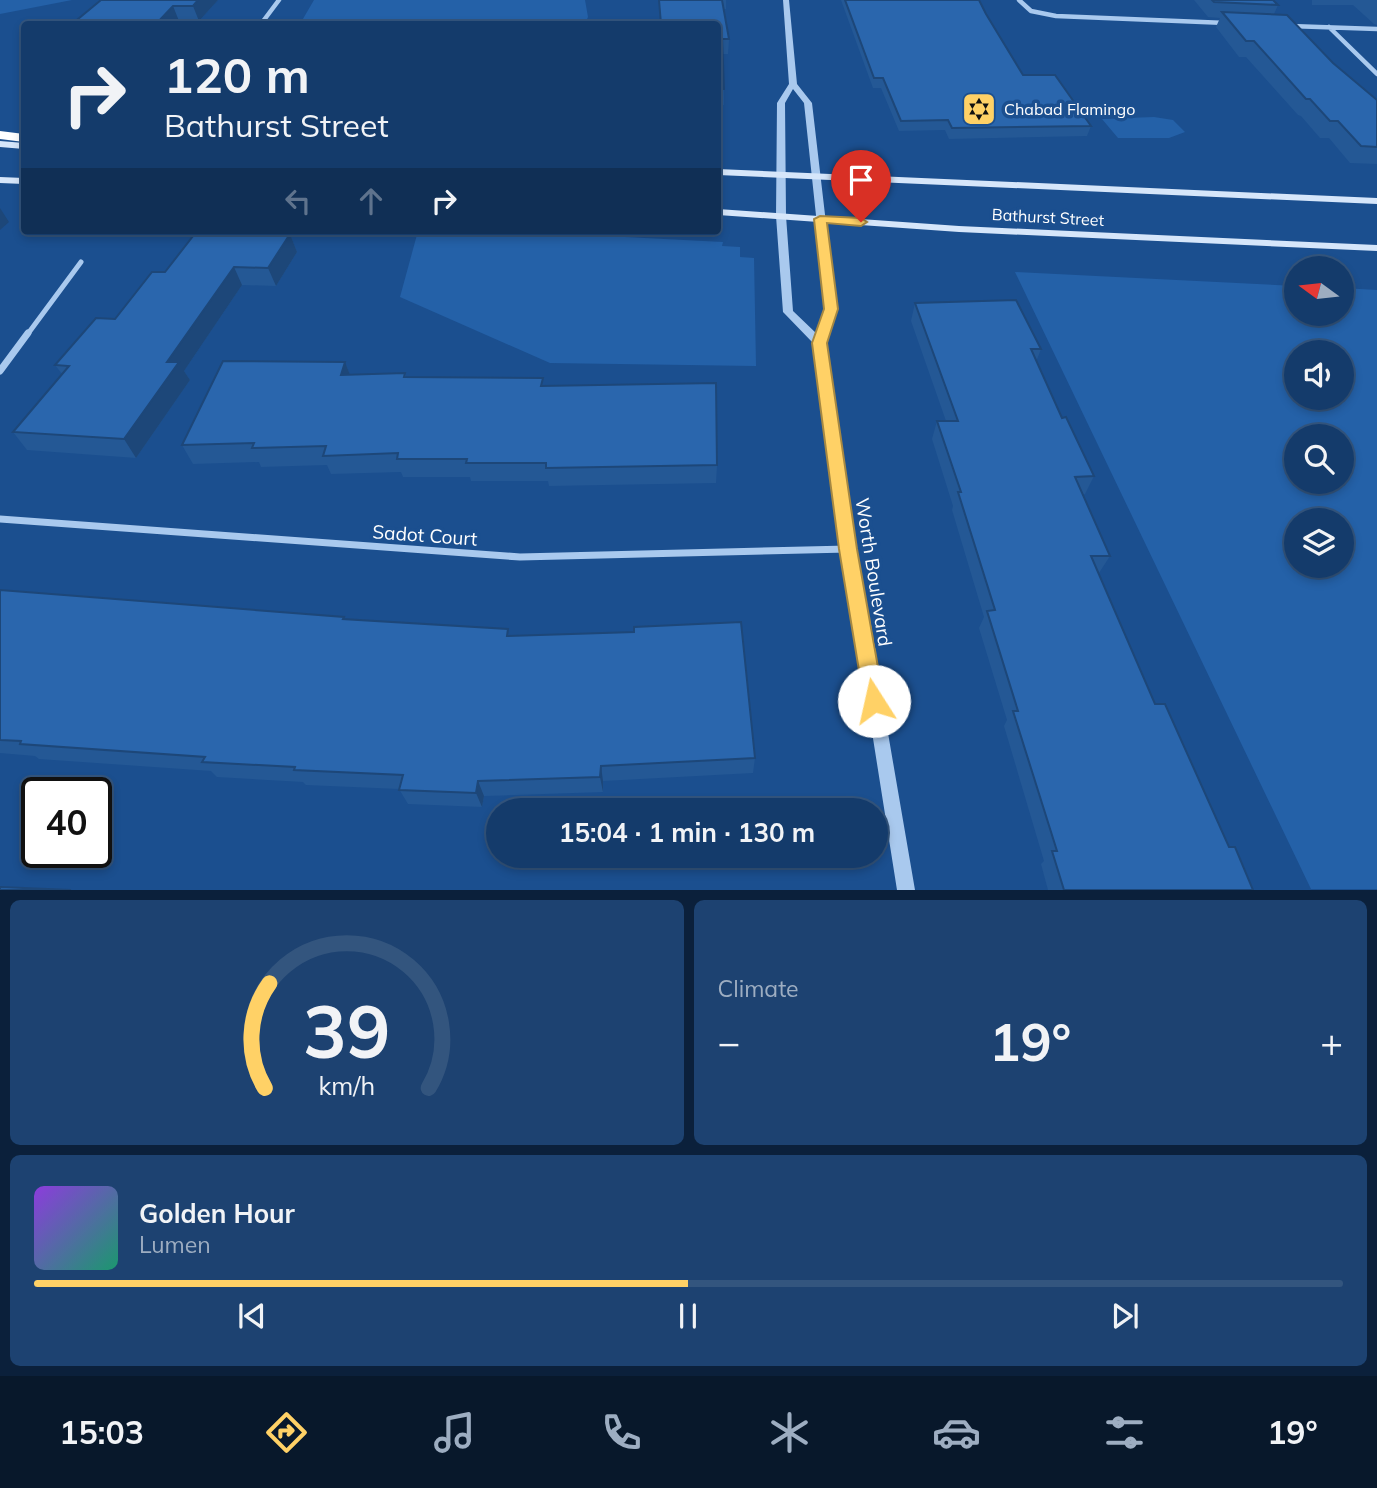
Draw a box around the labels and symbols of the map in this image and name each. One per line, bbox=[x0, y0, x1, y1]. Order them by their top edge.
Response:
synagogue icon: Chabad Flamingo bbox=[960, 90, 998, 128]
place label: Chabad Flamingo bbox=[1004, 99, 1135, 119]
pin bbox=[831, 150, 891, 222]
street label: Bathurst Street bbox=[991, 204, 1105, 230]
north arrow bbox=[1284, 256, 1354, 326]
street label: Worth Boulevard bbox=[850, 496, 898, 648]
street label: Sadot Court bbox=[372, 519, 479, 551]
position arrow bbox=[837, 664, 911, 738]
speed limit sign: 40 bbox=[21, 777, 112, 868]

